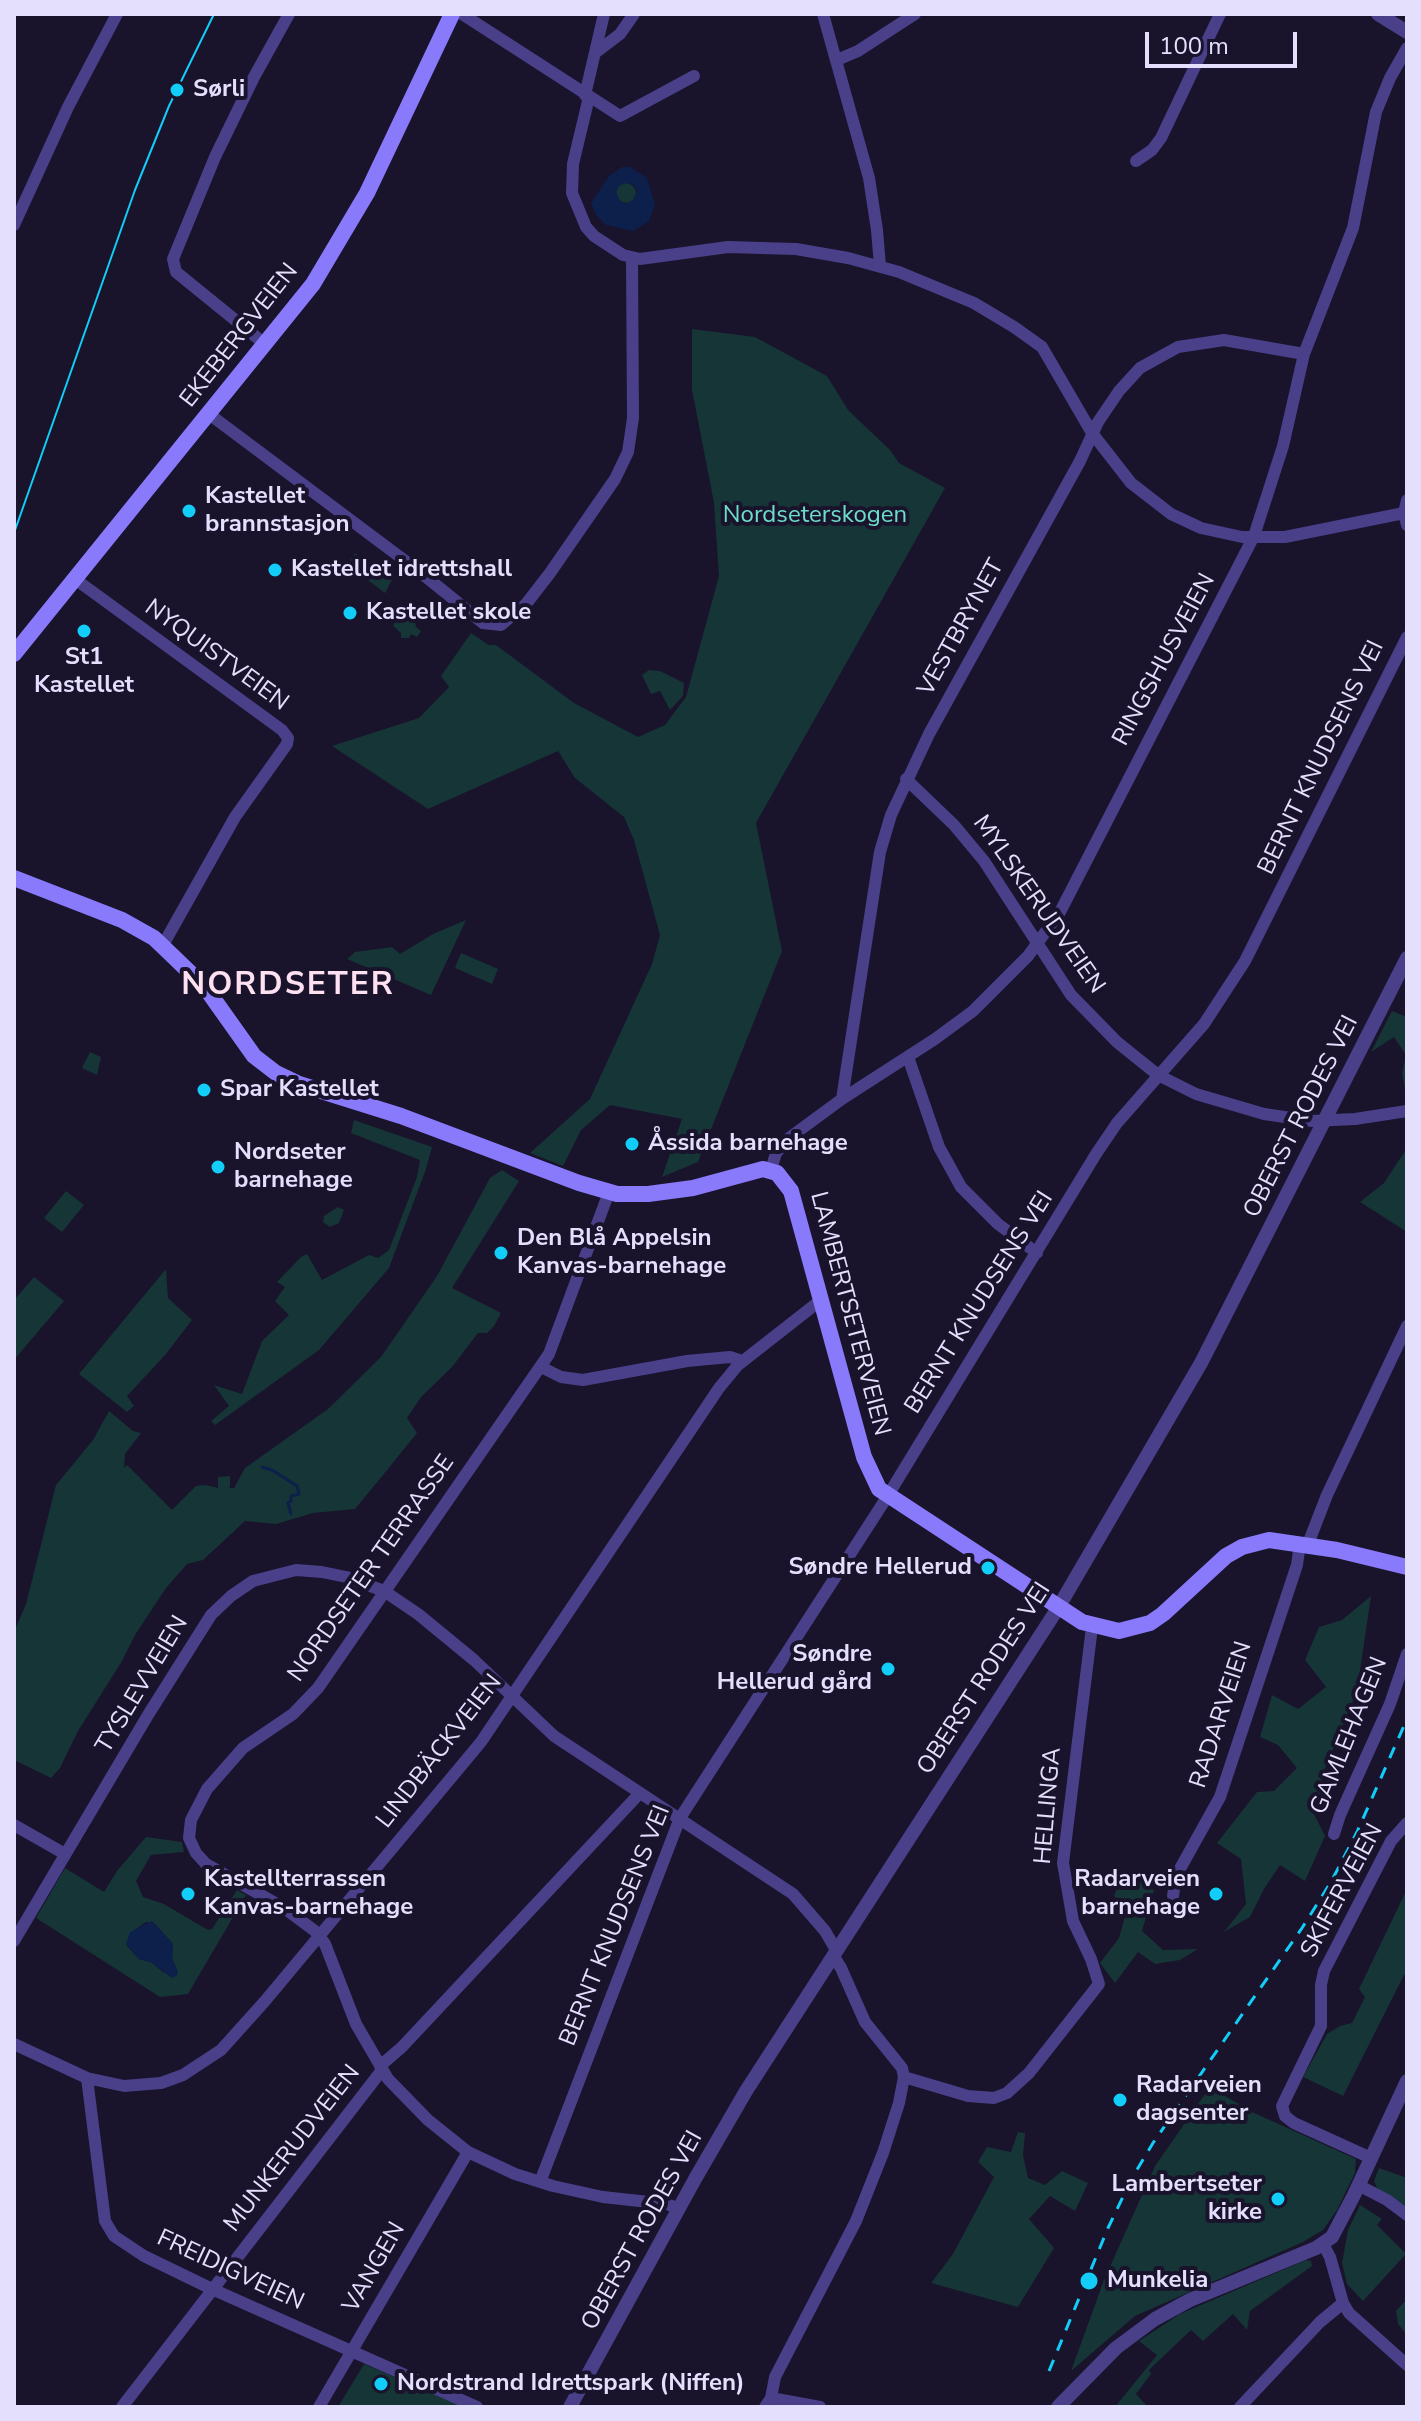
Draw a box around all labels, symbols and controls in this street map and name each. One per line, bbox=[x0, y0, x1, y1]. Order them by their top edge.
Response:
scale bar bbox=[1149, 16, 1301, 66]
text: 100 m bbox=[1159, 30, 1229, 62]
place label: Sørli bbox=[193, 76, 245, 104]
marker: Sørli bbox=[168, 81, 186, 99]
street label: EKEBERGVEIEN bbox=[175, 258, 305, 414]
place label: Kastellet brannstasjon bbox=[205, 483, 350, 539]
marker: Kastellet brannstasjon bbox=[180, 502, 198, 520]
park label: Nordseterskogen bbox=[723, 502, 907, 530]
street label: VESTBRYNET bbox=[913, 555, 1011, 701]
place label: Kastellet idrettshall bbox=[291, 556, 512, 584]
marker: Kastellet idrettshall bbox=[266, 561, 284, 579]
street label: RINGSHUSVEIEN bbox=[1108, 569, 1222, 751]
street label: NYQUISTVEIEN bbox=[139, 594, 293, 718]
place label: Kastellet skole bbox=[366, 599, 531, 627]
marker: Kastellet skole bbox=[341, 604, 359, 622]
marker: St1 Kastellet bbox=[75, 622, 93, 640]
street label: BERNT KNUDSENS VEI bbox=[1253, 636, 1391, 880]
place label: St1 Kastellet bbox=[34, 644, 134, 700]
street label: MYLSKERUDVEIEN bbox=[966, 810, 1110, 1000]
district label: NORDSETER bbox=[181, 967, 395, 1005]
street label: OBERST RODES VEI bbox=[1239, 1011, 1365, 1223]
place label: Spar Kastellet bbox=[220, 1076, 379, 1104]
marker: Spar Kastellet bbox=[195, 1081, 213, 1099]
place label: Åssida barnehage bbox=[648, 1130, 848, 1158]
marker: Åssida barnehage bbox=[623, 1135, 641, 1153]
place label: Nordseter barnehage bbox=[234, 1139, 353, 1195]
marker: Nordseter barnehage bbox=[209, 1158, 227, 1176]
street label: BERNT KNUDSENS VEI bbox=[900, 1186, 1060, 1420]
street label: LAMBERTSETERVEIEN bbox=[803, 1189, 895, 1439]
place label: Den Blå Appelsin Kanvas-barnehage bbox=[517, 1225, 726, 1281]
marker: Den Blå Appelsin Kanvas-barnehage bbox=[492, 1244, 510, 1262]
street label: NORDSETER TERRASSE bbox=[283, 1450, 461, 1688]
place label: Søndre Hellerud bbox=[788, 1554, 972, 1582]
marker: Søndre Hellerud bbox=[979, 1559, 997, 1577]
street label: OBERST RODES VEI bbox=[912, 1578, 1058, 1780]
street label: TYSLEVVEIEN bbox=[91, 1611, 195, 1759]
street label: RADARVEIEN bbox=[1185, 1638, 1259, 1792]
place label: Søndre Hellerud gård bbox=[717, 1641, 872, 1697]
street label: GAMLEHAGEN bbox=[1305, 1653, 1395, 1819]
marker: Søndre Hellerud gård bbox=[879, 1660, 897, 1678]
street label: LINDBÄCKVEIEN bbox=[371, 1669, 509, 1835]
street label: HELLINGA bbox=[1030, 1746, 1068, 1866]
street label: BERNT KNUDSENS VEI bbox=[555, 1802, 677, 2050]
street label: SKIFERVEIEN bbox=[1296, 1819, 1390, 1963]
place label: Kastellterrassen Kanvas-barnehage bbox=[204, 1866, 413, 1922]
place label: Radarveien barnehage bbox=[1074, 1866, 1200, 1922]
marker: Kastellterrassen Kanvas-barnehage bbox=[179, 1885, 197, 1903]
marker: Radarveien barnehage bbox=[1207, 1885, 1225, 1903]
street label: MUNKERUDVEIEN bbox=[219, 2060, 367, 2238]
place label: Radarveien dagsenter bbox=[1136, 2072, 1262, 2128]
marker: Radarveien dagsenter bbox=[1111, 2091, 1129, 2109]
street label: OBERST RODES VEI bbox=[576, 2126, 710, 2336]
place label: Lambertseter kirke bbox=[1111, 2171, 1262, 2227]
marker: Lambertseter kirke bbox=[1269, 2190, 1287, 2208]
street label: VANGEN bbox=[338, 2218, 412, 2318]
street label: FREIDIGVEIEN bbox=[152, 2224, 308, 2318]
place label: Munkelia bbox=[1107, 2267, 1208, 2295]
marker: Munkelia bbox=[1078, 2270, 1100, 2292]
place label: Nordstrand Idrettspark (Niffen) bbox=[397, 2370, 745, 2398]
marker: Nordstrand Idrettspark (Niffen) bbox=[372, 2375, 390, 2393]

